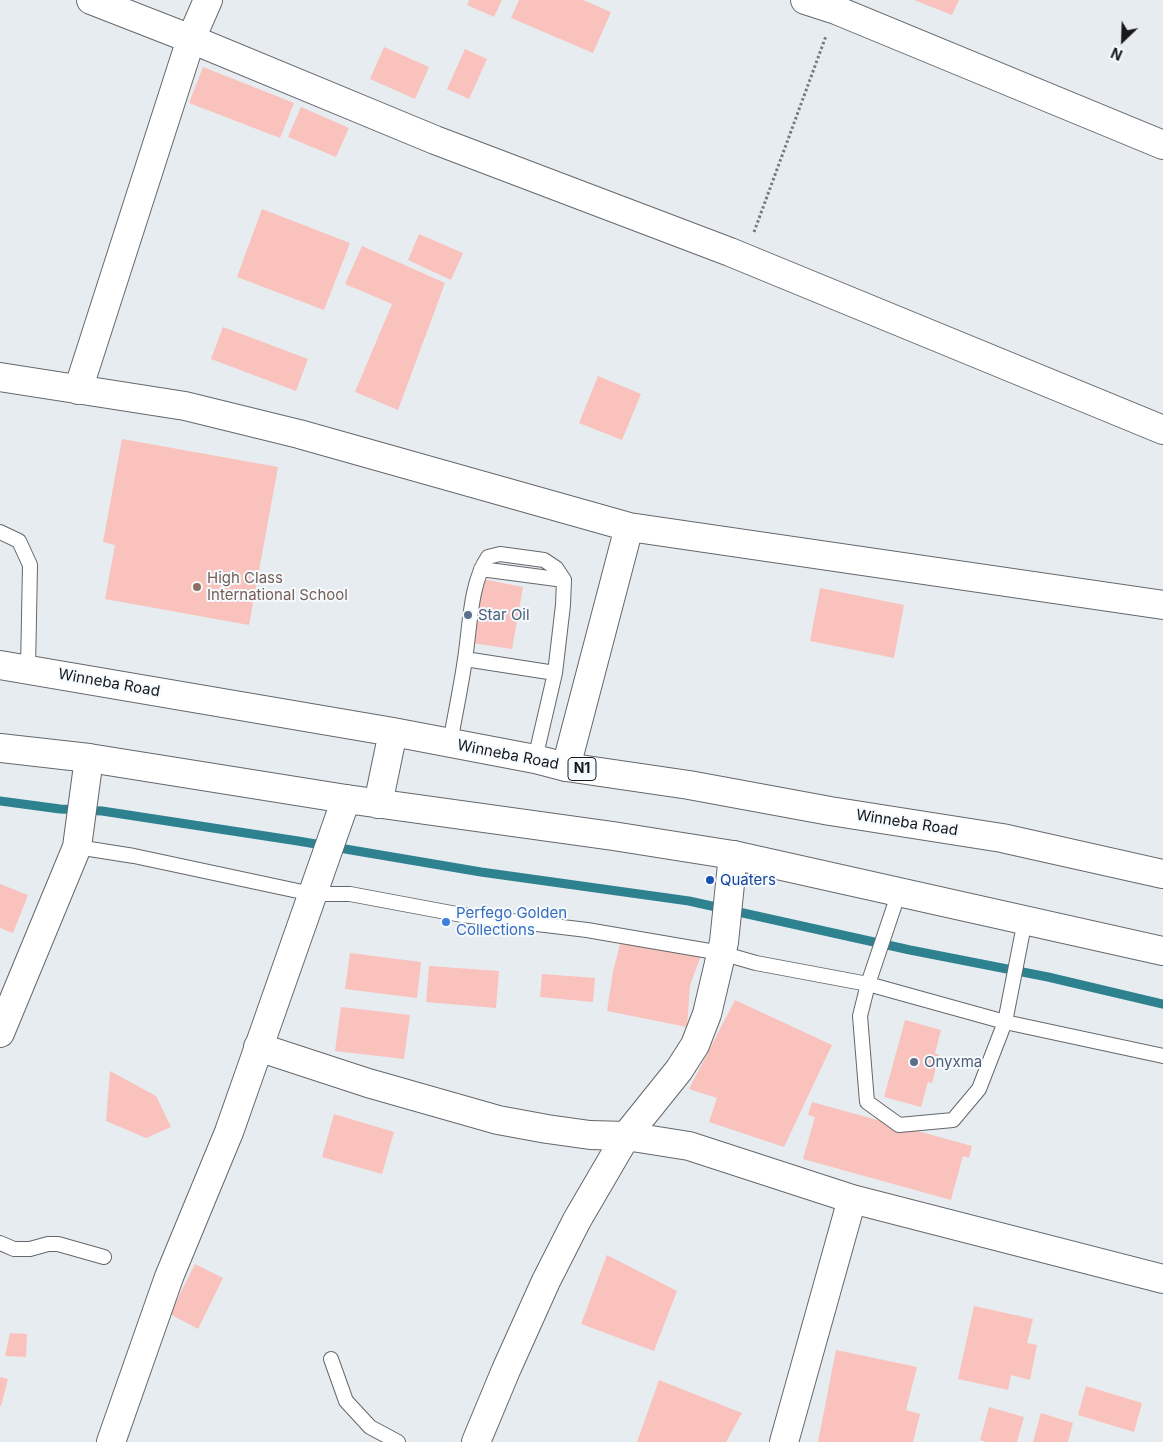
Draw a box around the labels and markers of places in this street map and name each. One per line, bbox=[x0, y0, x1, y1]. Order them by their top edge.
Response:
place label: High Class International School bbox=[207, 569, 348, 604]
marker: High Class International School bbox=[191, 581, 203, 593]
place label: Star Oil bbox=[478, 606, 530, 624]
marker: Star Oil bbox=[462, 609, 474, 621]
place label: Quaters bbox=[720, 871, 776, 889]
marker: Quaters bbox=[704, 874, 716, 886]
place label: Perfego Golden Collections bbox=[456, 904, 567, 939]
marker: Perfego Golden Collections bbox=[440, 916, 452, 928]
place label: Onyxma bbox=[924, 1053, 982, 1071]
marker: Onyxma bbox=[908, 1056, 920, 1068]

